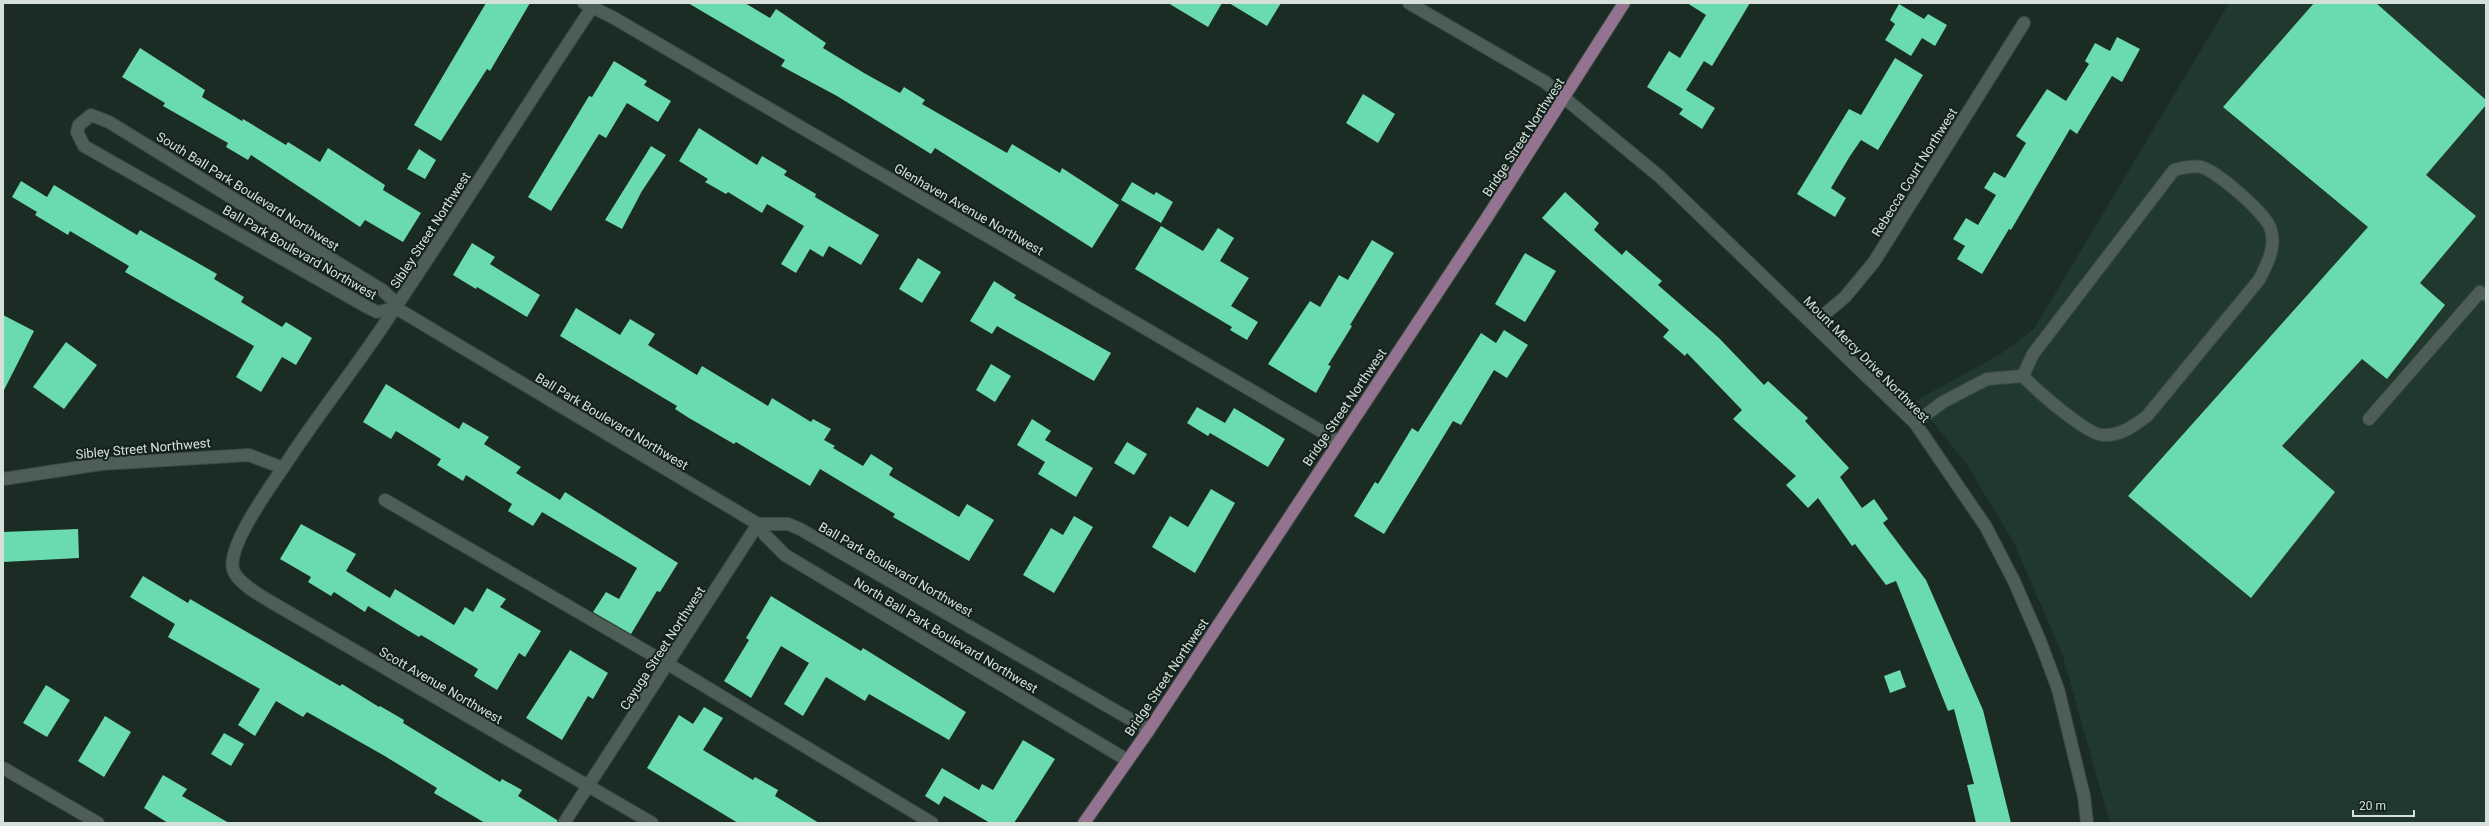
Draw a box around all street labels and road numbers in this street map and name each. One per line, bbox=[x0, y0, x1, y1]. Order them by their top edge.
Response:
street label: Bridge Street Northwest bbox=[1479, 75, 1567, 199]
street label: Rebecca Court Northwest bbox=[1869, 105, 1960, 239]
street label: South Ball Park Boulevard Northwest bbox=[154, 128, 342, 254]
street label: Glenhaven Avenue Northwest bbox=[891, 160, 1046, 258]
street label: Sibley Street Northwest bbox=[387, 169, 474, 291]
street label: Ball Park Boulevard Northwest bbox=[220, 201, 380, 303]
street label: Mount Mercy Drive Northwest bbox=[1800, 293, 1933, 426]
street label: Bridge Street Northwest bbox=[1300, 346, 1389, 469]
street label: Ball Park Boulevard Northwest bbox=[533, 370, 691, 473]
street label: Sibley Street Northwest bbox=[75, 435, 211, 462]
street label: Ball Park Boulevard Northwest bbox=[816, 519, 975, 620]
street label: North Ball Park Boulevard Northwest bbox=[851, 575, 1040, 696]
street label: Cayuga Street Northwest bbox=[617, 584, 708, 713]
street label: Bridge Street Northwest bbox=[1122, 616, 1211, 739]
street label: Scott Avenue Northwest bbox=[376, 644, 505, 727]

